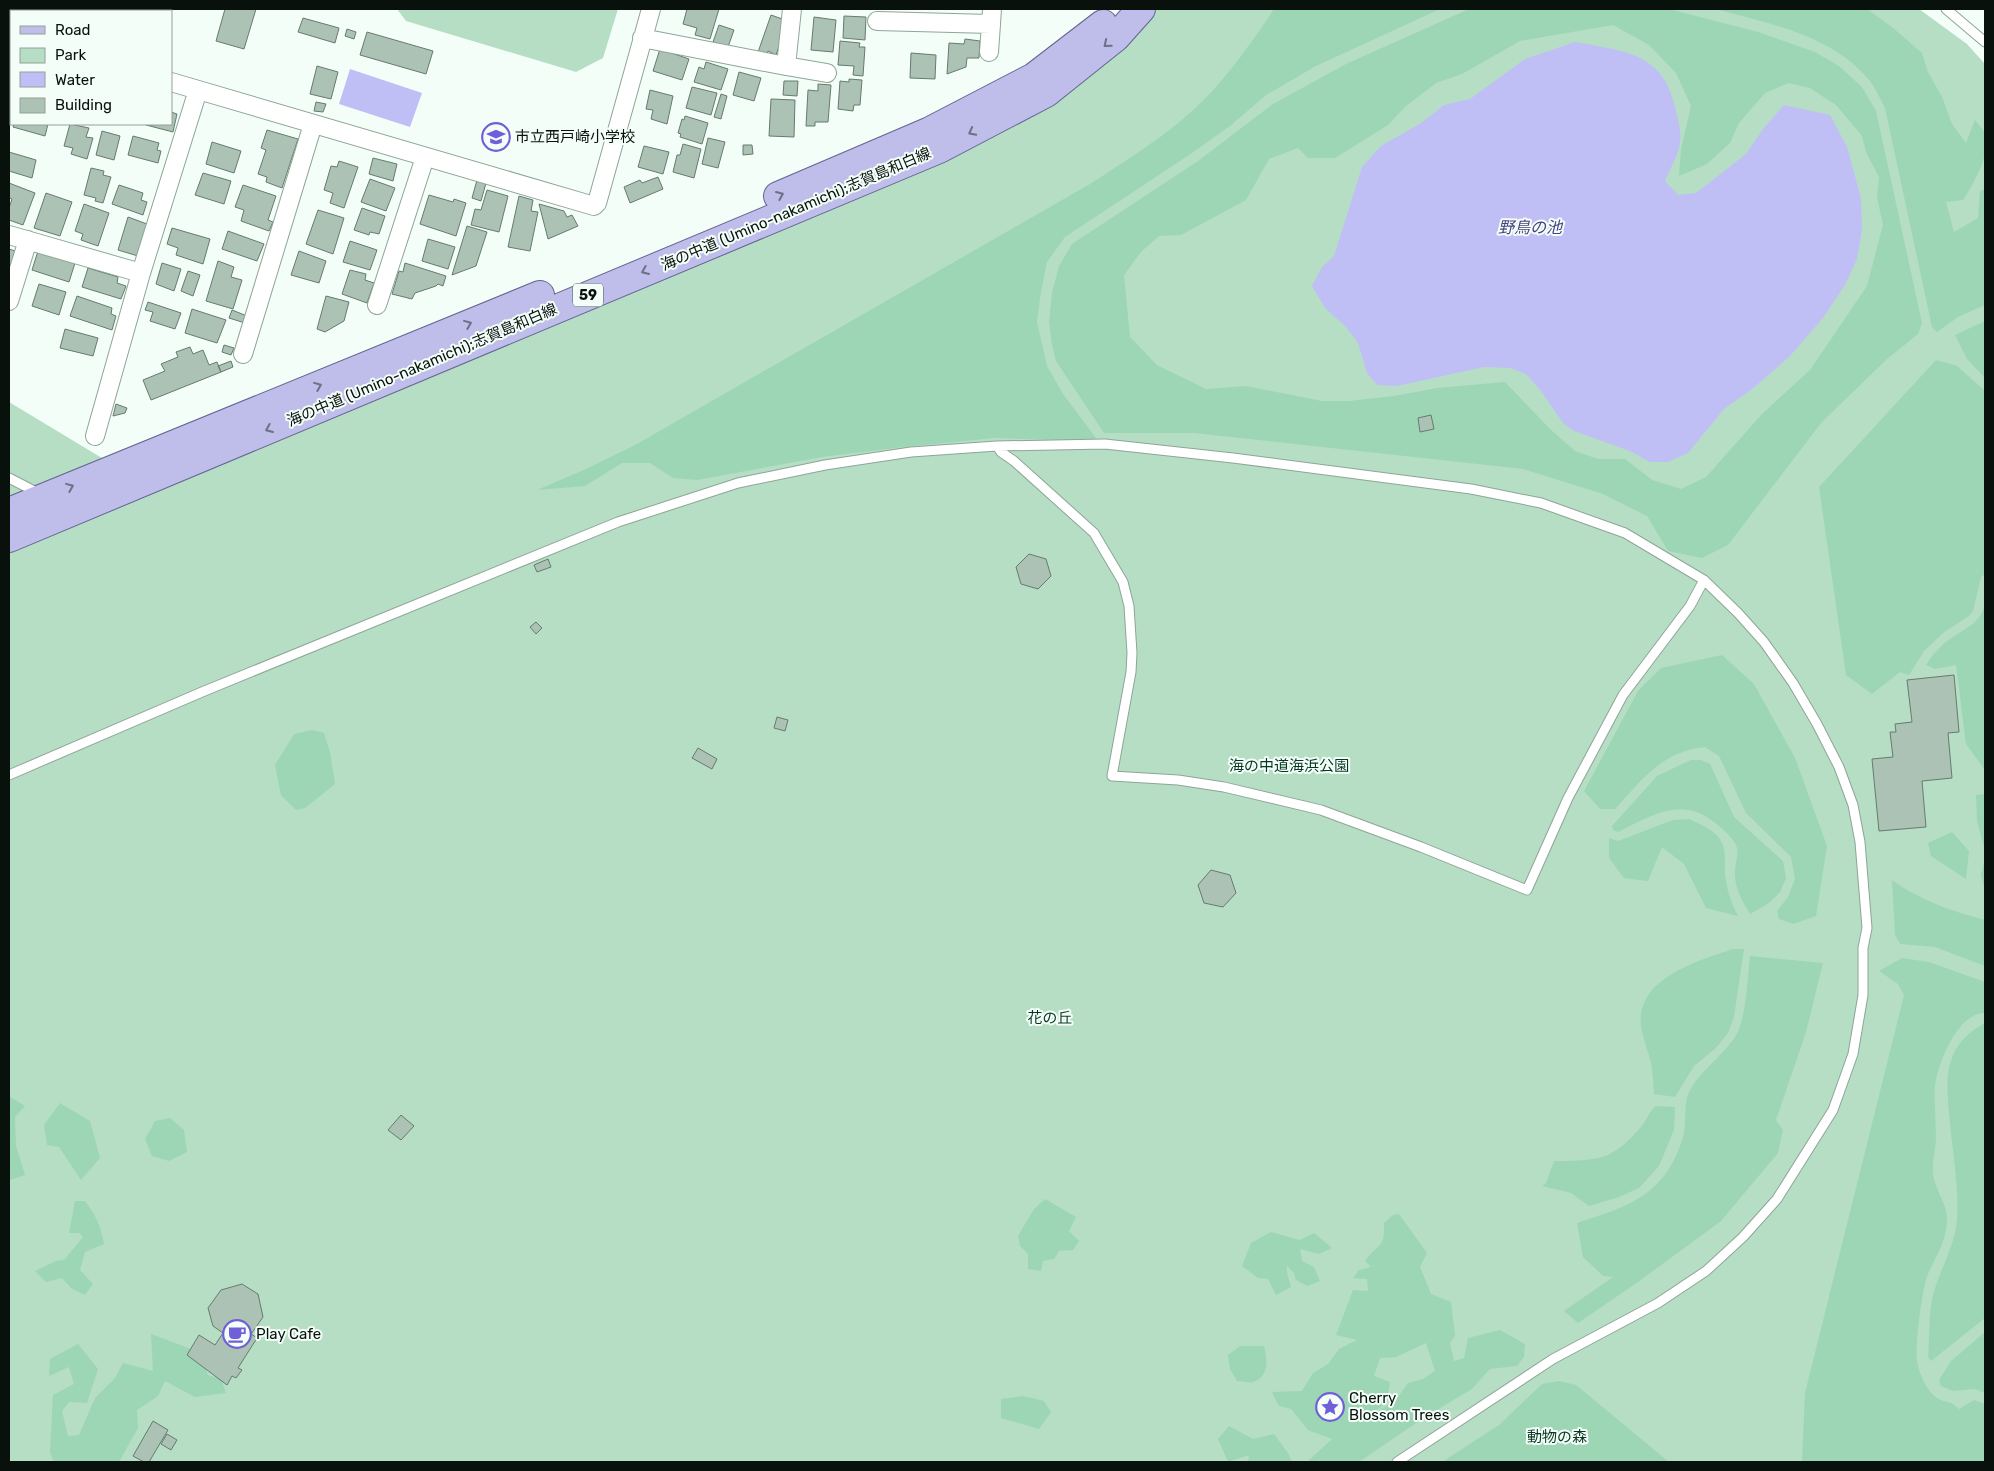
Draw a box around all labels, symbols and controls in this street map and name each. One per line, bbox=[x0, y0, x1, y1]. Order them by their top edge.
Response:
legend bbox=[10, 10, 172, 125]
text: Road bbox=[55, 21, 91, 39]
one-way arrow bbox=[1104, 39, 1113, 47]
text: Park bbox=[55, 46, 86, 64]
text: Water bbox=[55, 71, 95, 89]
text: Building bbox=[55, 96, 112, 114]
school or university icon: 市立西戸崎小学校 bbox=[481, 122, 511, 152]
one-way arrow bbox=[968, 126, 977, 136]
place label: 市立西戸崎小学校 bbox=[515, 128, 635, 146]
street label: 海の中道 (Umino-nakamichi);志賀島和白線 bbox=[658, 144, 934, 274]
one-way arrow bbox=[775, 190, 784, 201]
water label: 野鳥の池 bbox=[1498, 218, 1564, 237]
one-way arrow bbox=[641, 265, 650, 276]
road number: 59 bbox=[573, 284, 603, 306]
street label: 海の中道 (Umino-nakamichi);志賀島和白線 bbox=[284, 300, 560, 430]
one-way arrow bbox=[463, 320, 472, 331]
one-way arrow bbox=[313, 382, 322, 392]
one-way arrow bbox=[265, 423, 274, 433]
one-way arrow bbox=[65, 483, 74, 493]
park label: 海の中道海浜公園 bbox=[1229, 757, 1349, 775]
park label: 花の丘 bbox=[1027, 1009, 1073, 1027]
cafe icon: Play Cafe bbox=[222, 1319, 252, 1349]
place label: Play Cafe bbox=[256, 1325, 321, 1343]
place label: Cherry Blossom Trees bbox=[1349, 1389, 1450, 1424]
place icon: Cherry Blossom Trees bbox=[1315, 1392, 1345, 1422]
park label: 動物の森 bbox=[1527, 1428, 1587, 1446]

